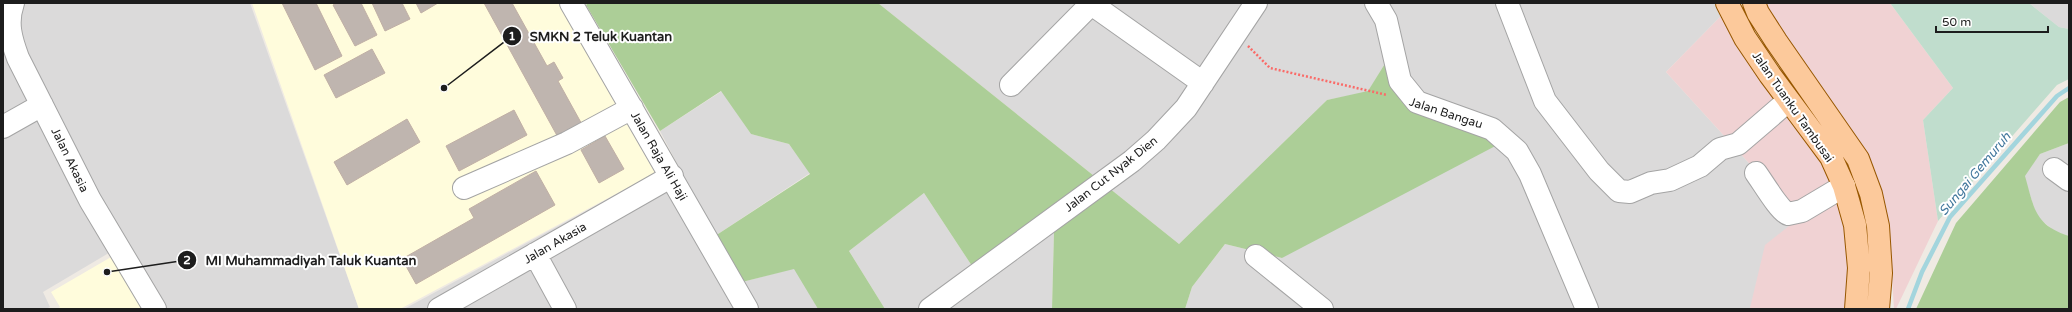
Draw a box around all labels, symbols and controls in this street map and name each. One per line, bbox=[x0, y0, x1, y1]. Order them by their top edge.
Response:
scale bar bbox=[1936, 8, 2048, 34]
text: 50 m bbox=[1942, 15, 1971, 29]
callout: SMKN 2 Teluk Kuantan bbox=[502, 24, 681, 49]
text: 1 bbox=[508, 29, 516, 43]
text: SMKN 2 Teluk Kuantan bbox=[530, 29, 672, 45]
street label: Jalan Tuanku Tambusai bbox=[1749, 49, 1837, 165]
street label: Jalan Bangau bbox=[1407, 95, 1485, 131]
street label: Jalan Raja Ali Haji bbox=[628, 109, 690, 203]
street label: Jalan Akasia bbox=[48, 125, 92, 195]
water label: Sungai Gemuruh bbox=[1936, 128, 2015, 219]
street label: Jalan Cut Nyak Dien bbox=[1062, 133, 1160, 215]
street label: Jalan Akasia bbox=[521, 219, 589, 267]
callout: MI Muhammadiyah Taluk Kuantan bbox=[177, 248, 424, 273]
text: 2 bbox=[183, 253, 191, 267]
text: MI Muhammadiyah Taluk Kuantan bbox=[206, 253, 417, 269]

